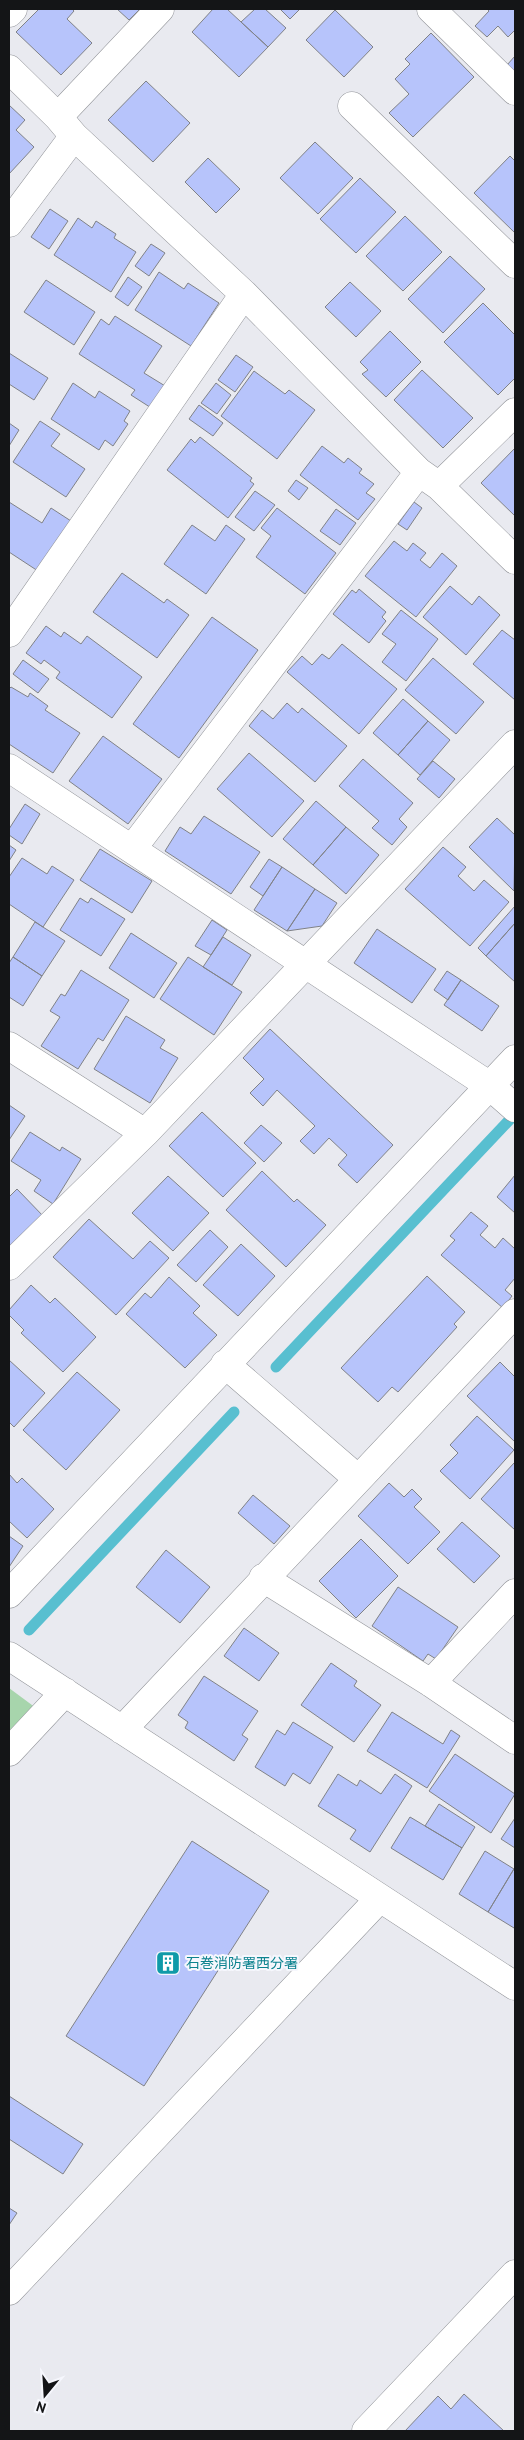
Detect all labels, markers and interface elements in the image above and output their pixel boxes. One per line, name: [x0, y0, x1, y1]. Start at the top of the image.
building icon: 石巻消防署西分署: [155, 1950, 181, 1976]
place label: 石巻消防署西分署: [186, 1954, 298, 1972]
north arrow: [20, 2370, 70, 2420]
text: N: [34, 2397, 48, 2417]

